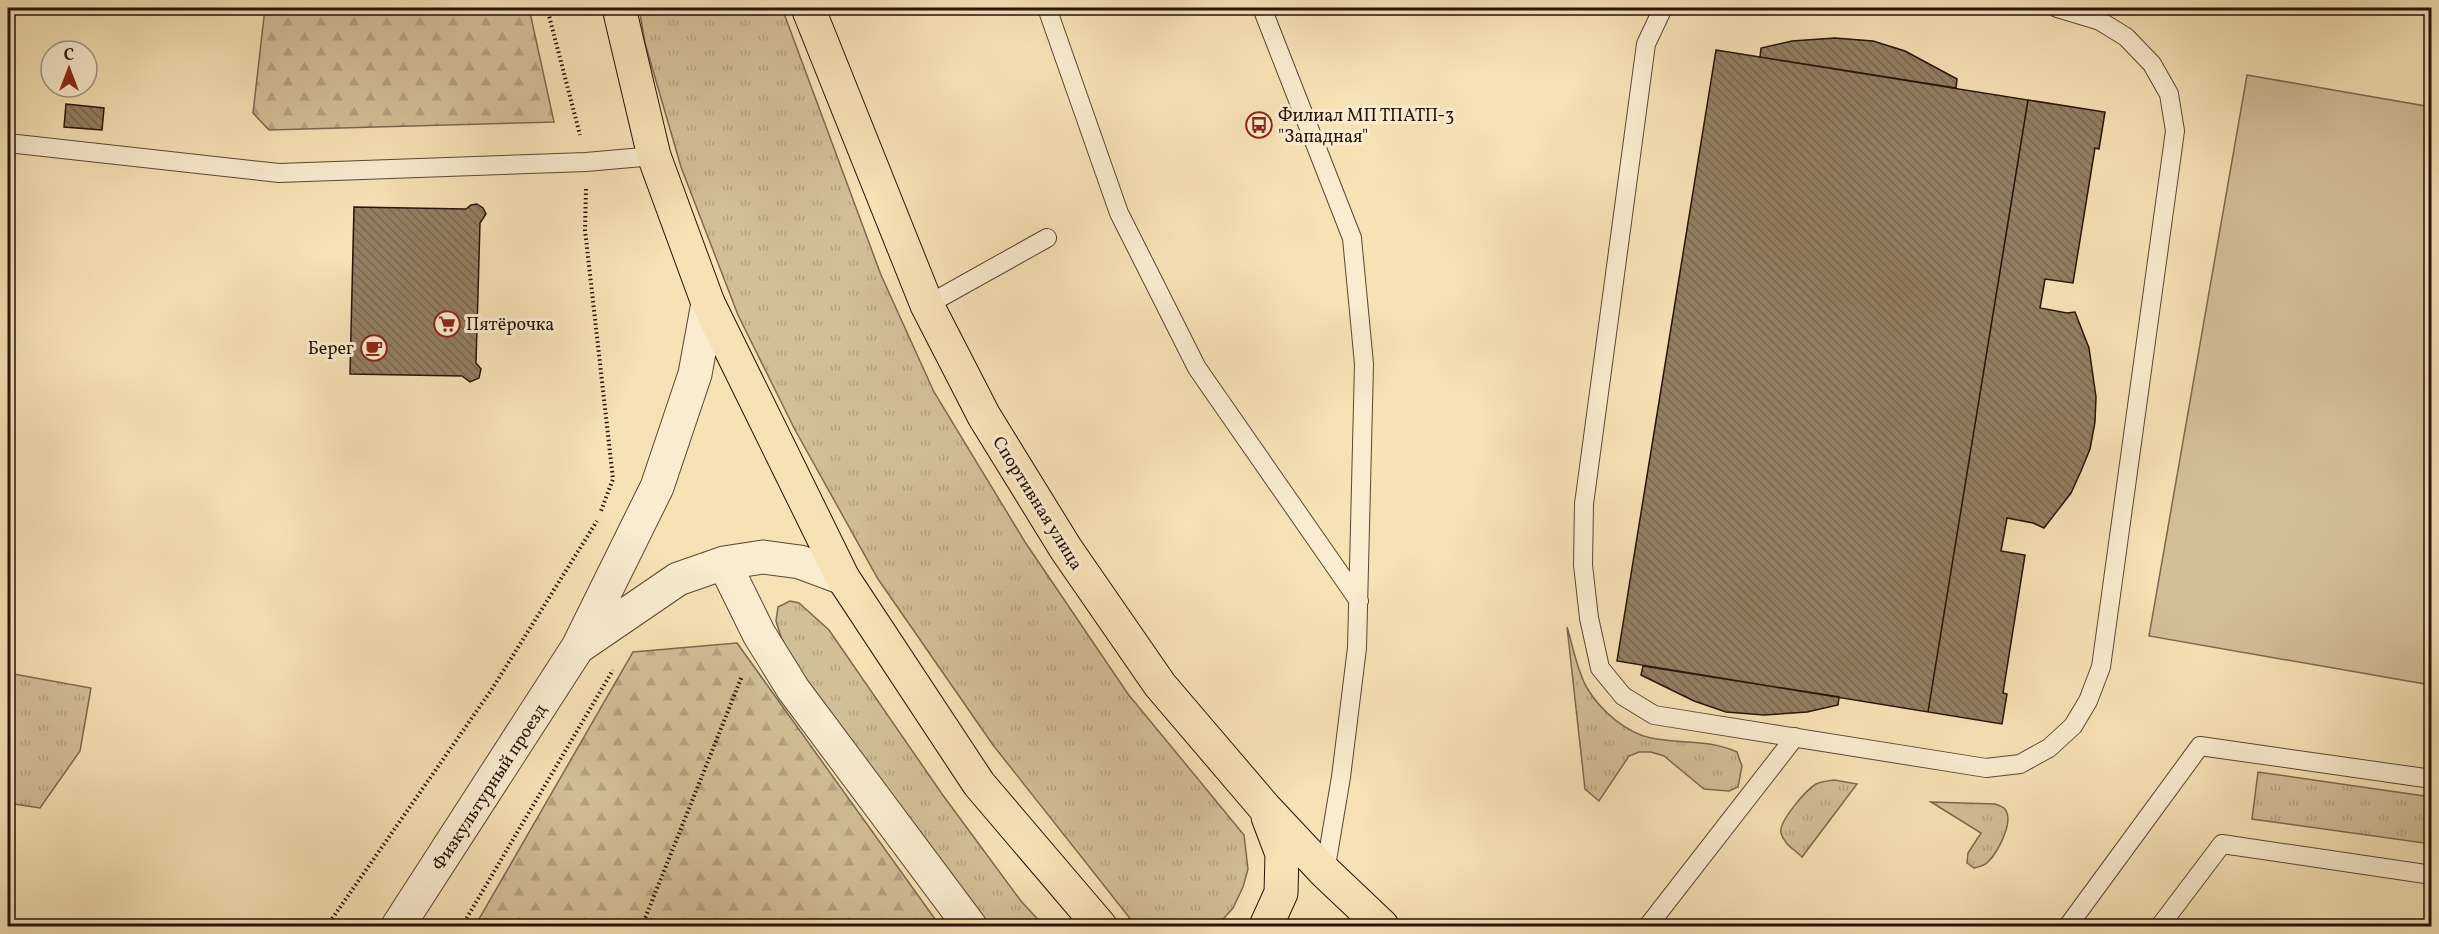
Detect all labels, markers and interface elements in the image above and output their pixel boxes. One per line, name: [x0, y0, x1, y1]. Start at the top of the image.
north arrow: [39, 39, 99, 99]
text: С: [64, 45, 74, 67]
place label: Филиал МП ТПАТП-3 "Западная": [1278, 104, 1454, 150]
bus stop icon: Филиал МП ТПАТП-3 "Западная": [1244, 110, 1274, 140]
supermarket icon: Пятёрочка: [432, 309, 462, 339]
place label: Пятёрочка: [466, 313, 554, 338]
cafe icon: Берег: [359, 333, 389, 363]
place label: Берег: [308, 337, 354, 362]
street label: Спортивная улица: [985, 432, 1088, 576]
street label: Физкультурный проезд: [427, 700, 554, 876]

